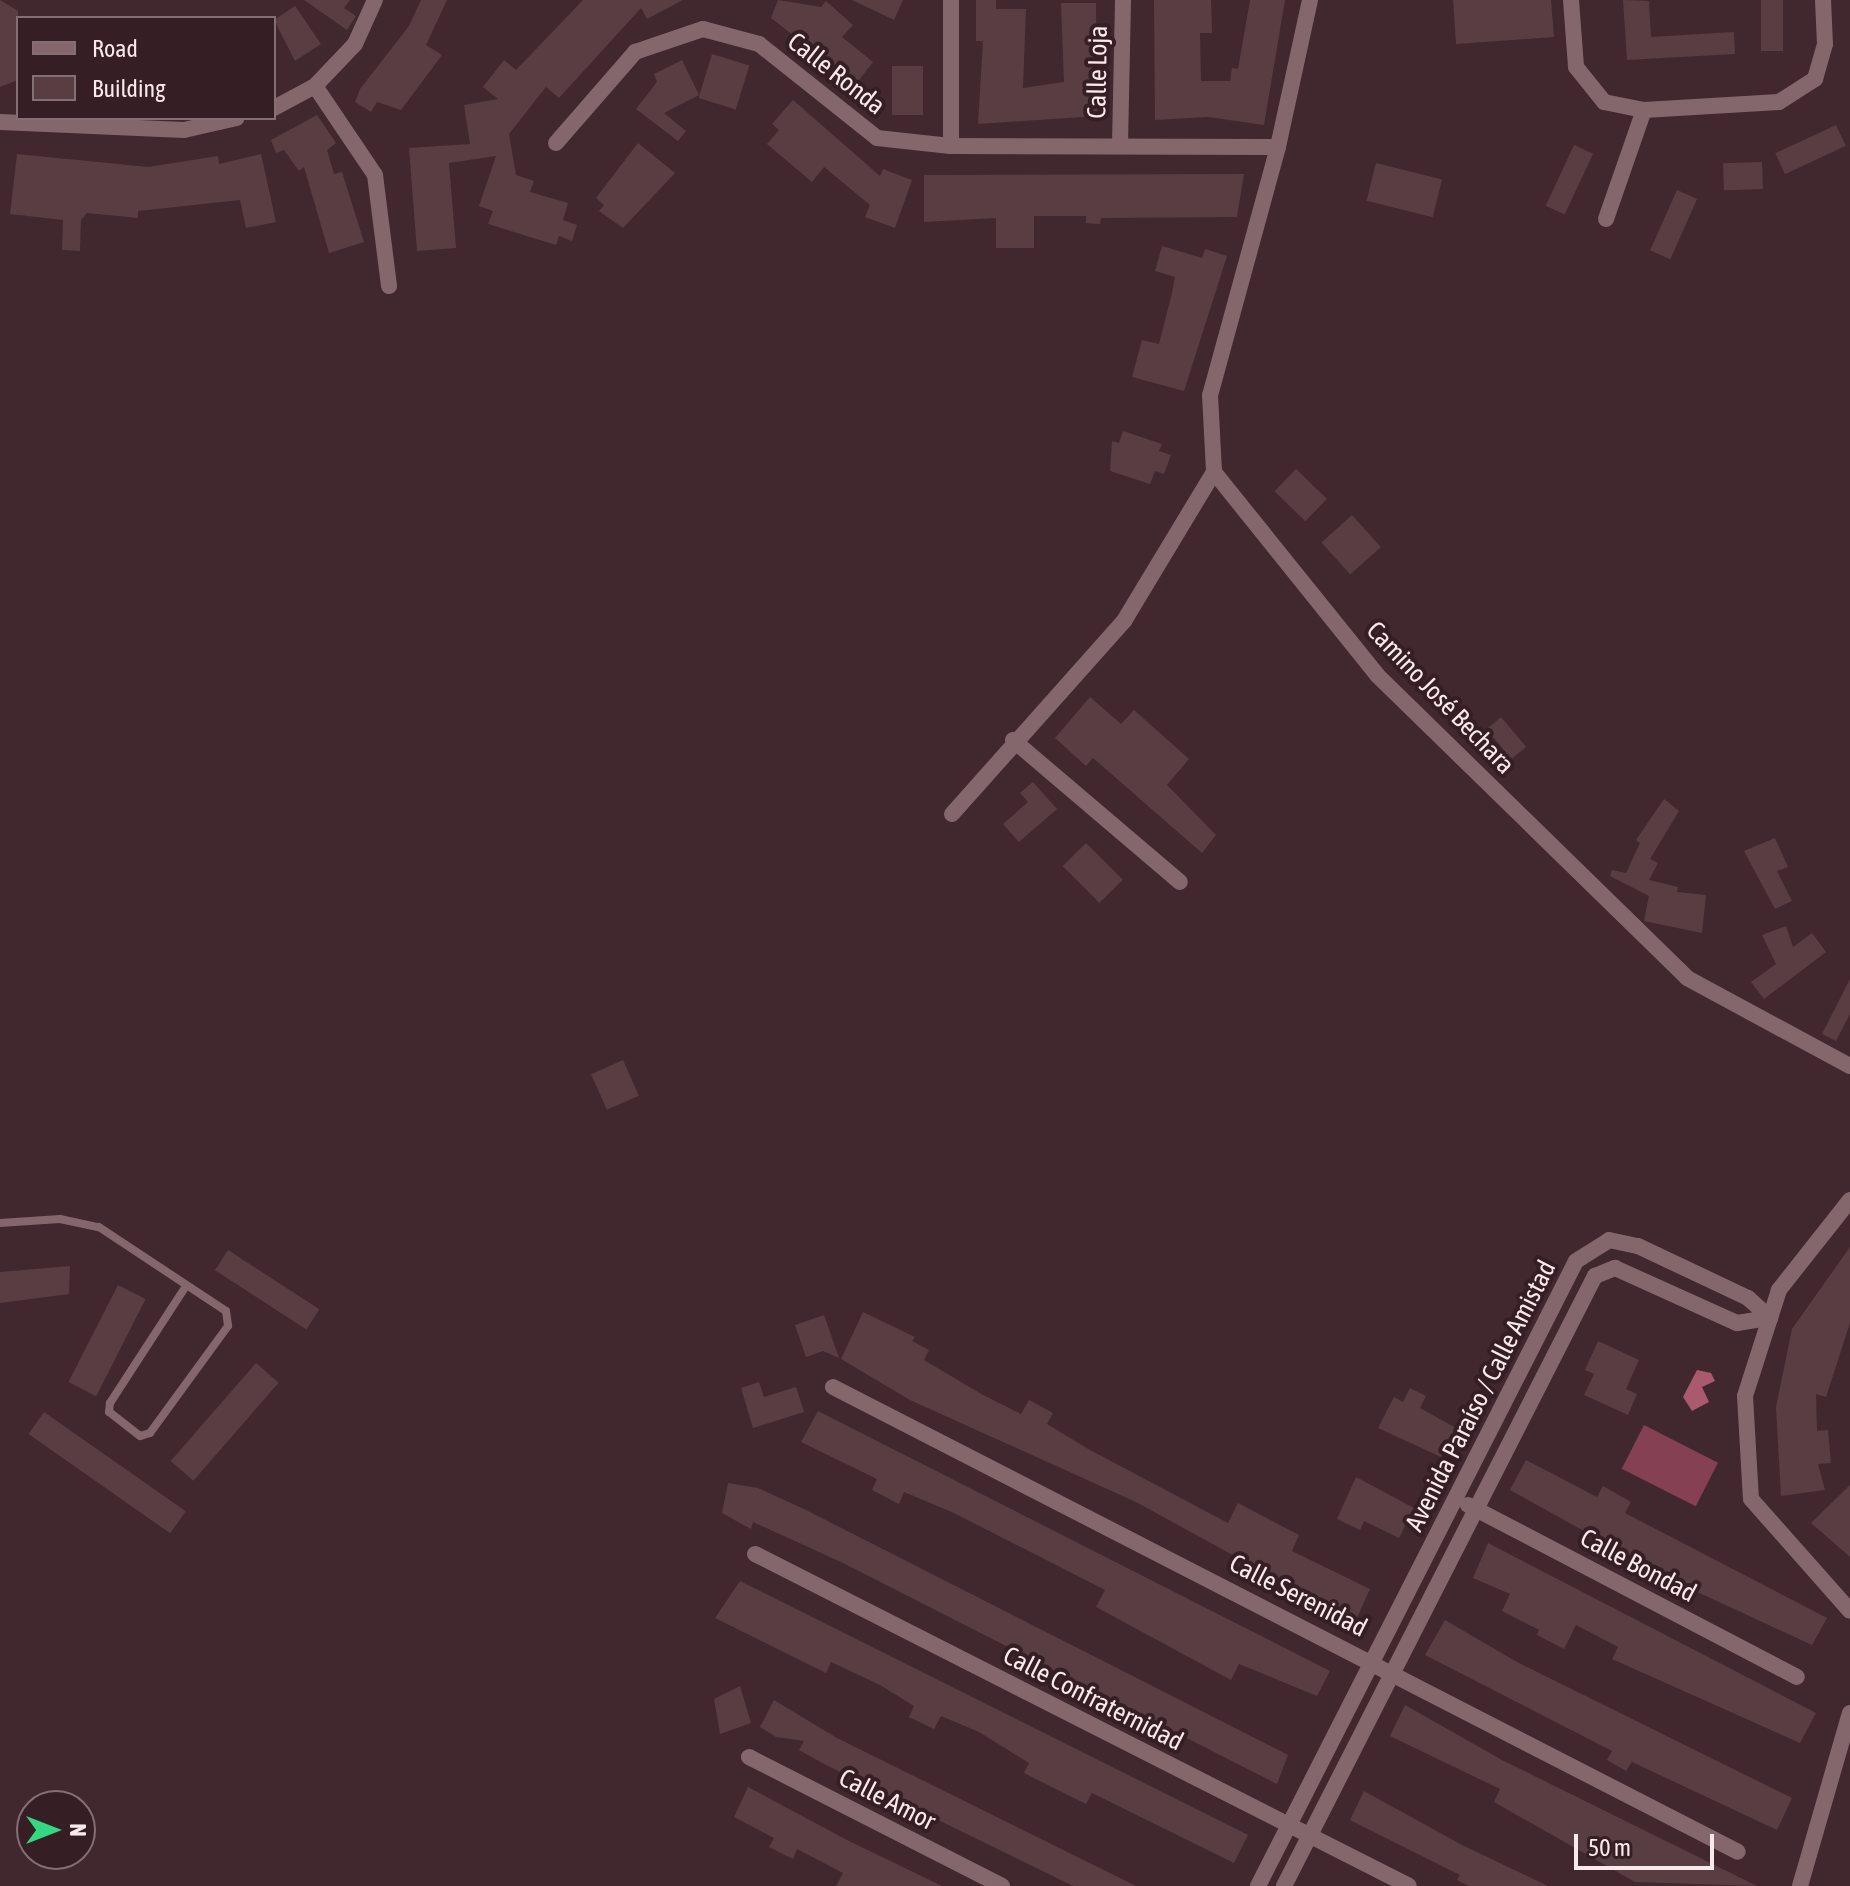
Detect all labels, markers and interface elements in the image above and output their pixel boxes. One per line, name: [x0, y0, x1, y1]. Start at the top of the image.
legend: [16, 16, 276, 120]
street label: Calle Loja: [1082, 25, 1114, 119]
street label: Calle Ronda: [781, 26, 891, 122]
text: Road: [92, 35, 138, 62]
text: Building: [92, 75, 165, 102]
street label: Camino José Bechara: [1359, 615, 1521, 781]
street label: Avenida Paraíso / Calle Amistad: [1399, 1255, 1563, 1537]
street label: Calle Bondad: [1575, 1523, 1701, 1609]
street label: Calle Serenidad: [1224, 1548, 1372, 1644]
street label: Calle Confraternidad: [998, 1640, 1188, 1758]
street label: Calle Amor: [834, 1762, 940, 1838]
north arrow: [16, 1790, 96, 1870]
scale bar: [1578, 1818, 1718, 1868]
text: N: [65, 1824, 91, 1836]
text: 50 m: [1588, 1834, 1631, 1861]

